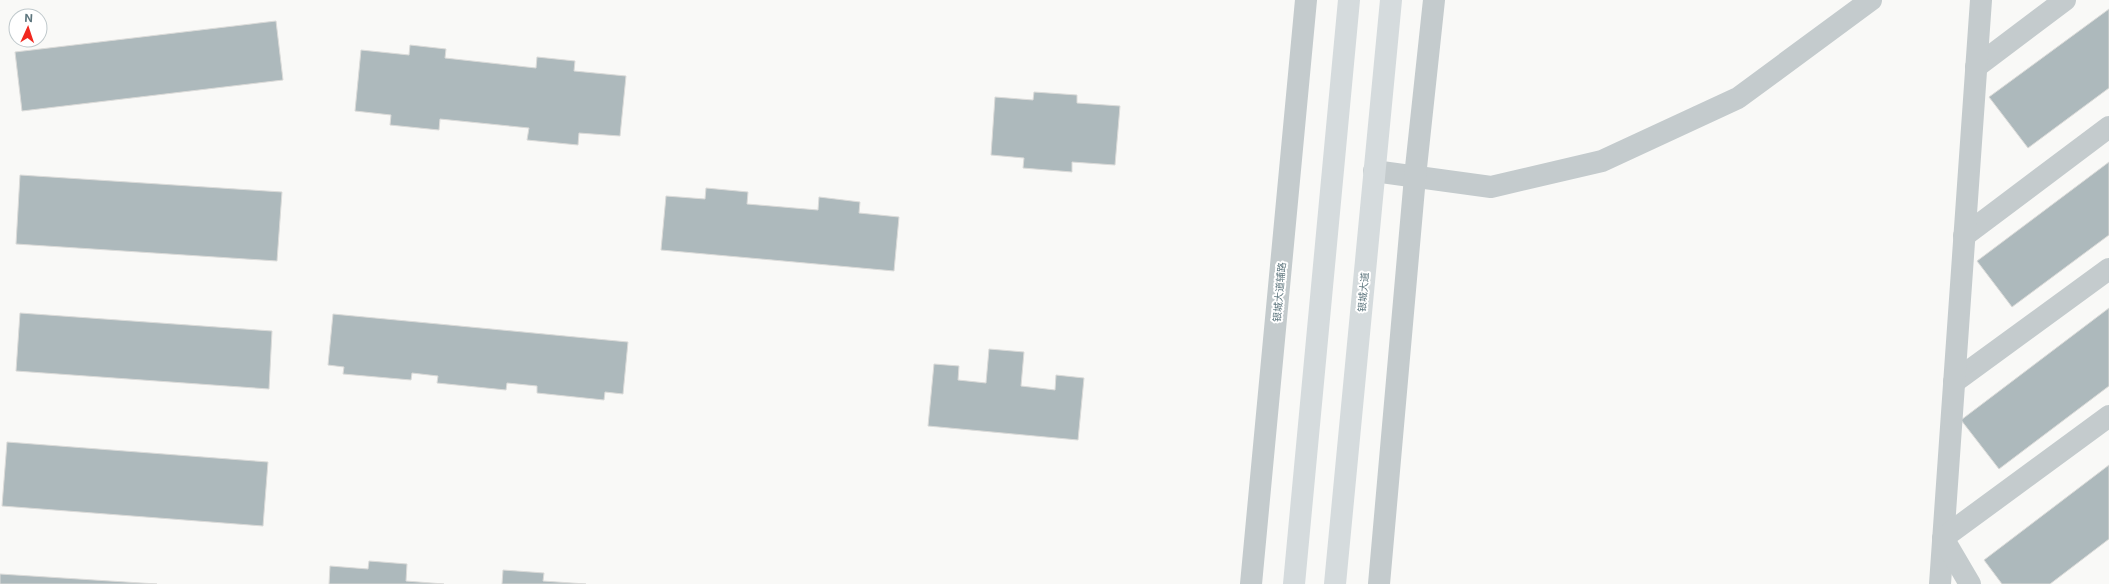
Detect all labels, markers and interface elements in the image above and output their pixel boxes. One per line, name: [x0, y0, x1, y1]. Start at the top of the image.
north arrow: [8, 8, 48, 48]
text: N: [24, 11, 33, 25]
street label: 银城大道辅路: [1270, 262, 1288, 322]
street label: 银城大道: [1355, 272, 1371, 312]

